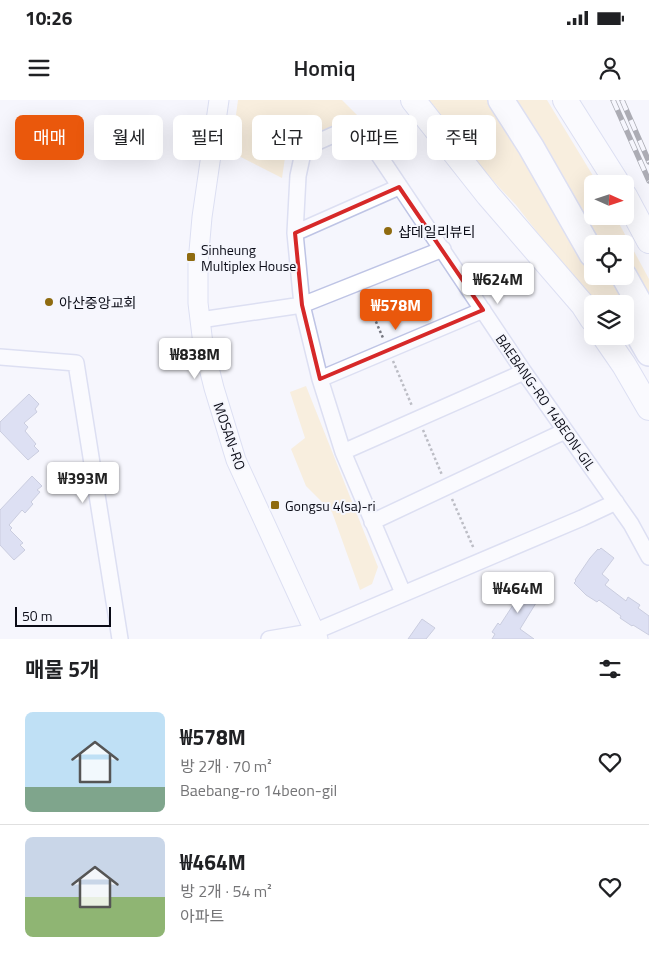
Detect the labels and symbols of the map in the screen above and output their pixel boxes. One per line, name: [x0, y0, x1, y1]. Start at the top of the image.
north arrow: [584, 175, 634, 225]
place label: 샵데일리뷰티: [398, 221, 475, 242]
marker: 샵데일리뷰티: [382, 225, 394, 237]
place label: Sinheung Multiplex House: [201, 239, 296, 276]
marker: Sinheung Multiplex House: [185, 251, 197, 263]
pin: ₩624M: [463, 262, 533, 305]
pin: ₩578M: [361, 288, 431, 331]
place label: 아산중앙교회: [59, 292, 136, 313]
marker: 아산중앙교회: [43, 296, 55, 308]
street label: BAEBANG-RO 14BEON-GIL: [491, 330, 601, 475]
pin: ₩838M: [160, 338, 230, 380]
street label: MOSAN-RO: [209, 399, 251, 473]
pin: ₩393M: [48, 462, 118, 504]
place label: Gongsu 4(sa)-ri: [285, 495, 376, 516]
marker: Gongsu 4(sa)-ri: [269, 499, 281, 511]
pin: ₩464M: [483, 572, 553, 614]
scale bar: [15, 604, 111, 627]

